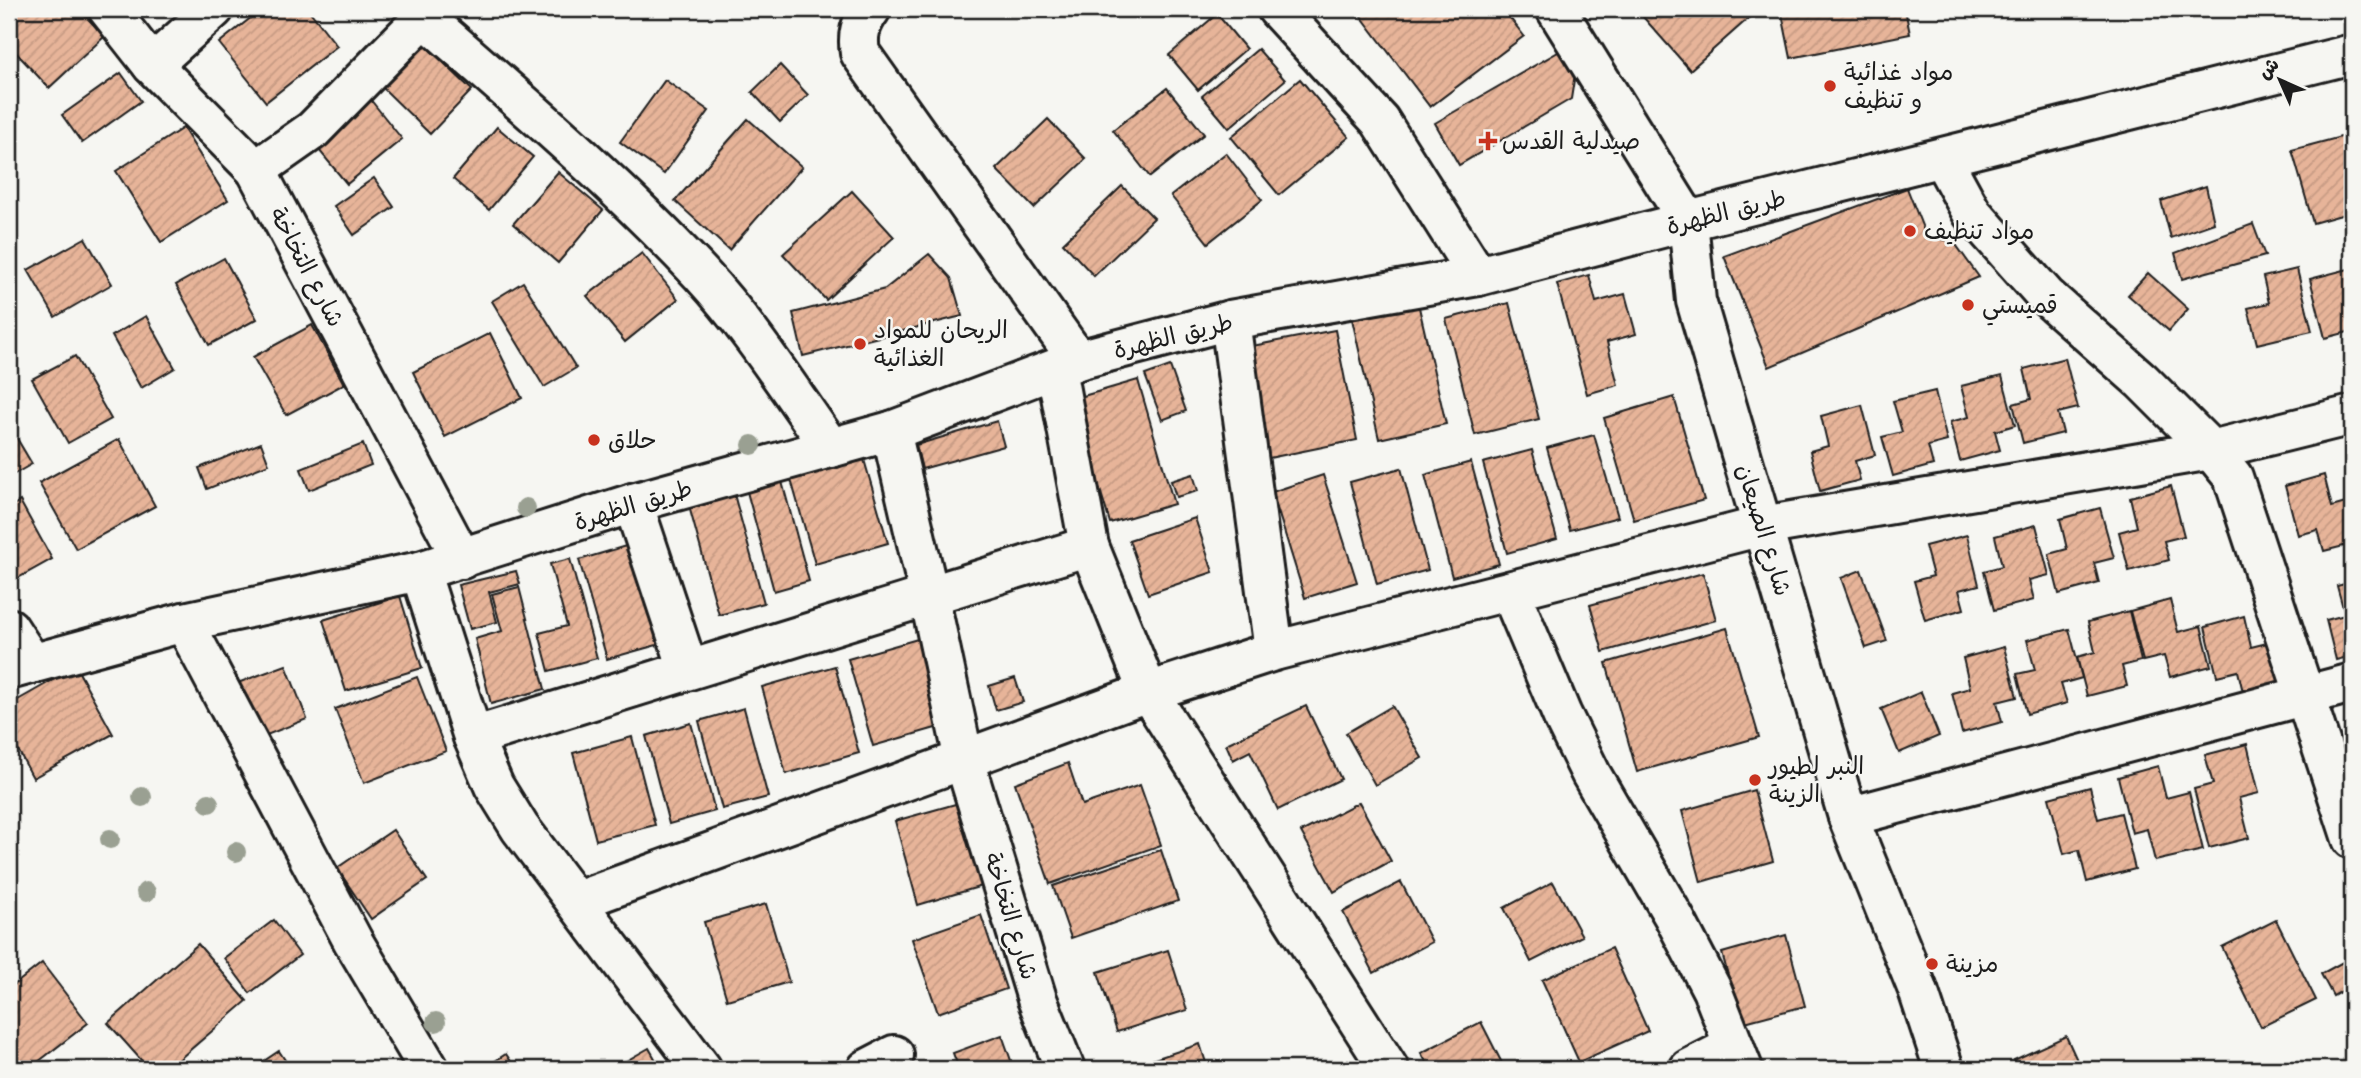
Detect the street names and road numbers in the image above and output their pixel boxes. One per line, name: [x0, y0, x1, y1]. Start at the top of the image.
street label: طريق الظهرة: [1663, 182, 1789, 242]
street label: شارع التخاخة: [261, 201, 352, 333]
street label: طريق الظهرة: [1110, 306, 1236, 366]
street label: شارع الصيعان: [1728, 460, 1799, 600]
street label: طريق الظهرة: [570, 472, 696, 538]
street label: شارع التخاخة: [976, 848, 1046, 984]

